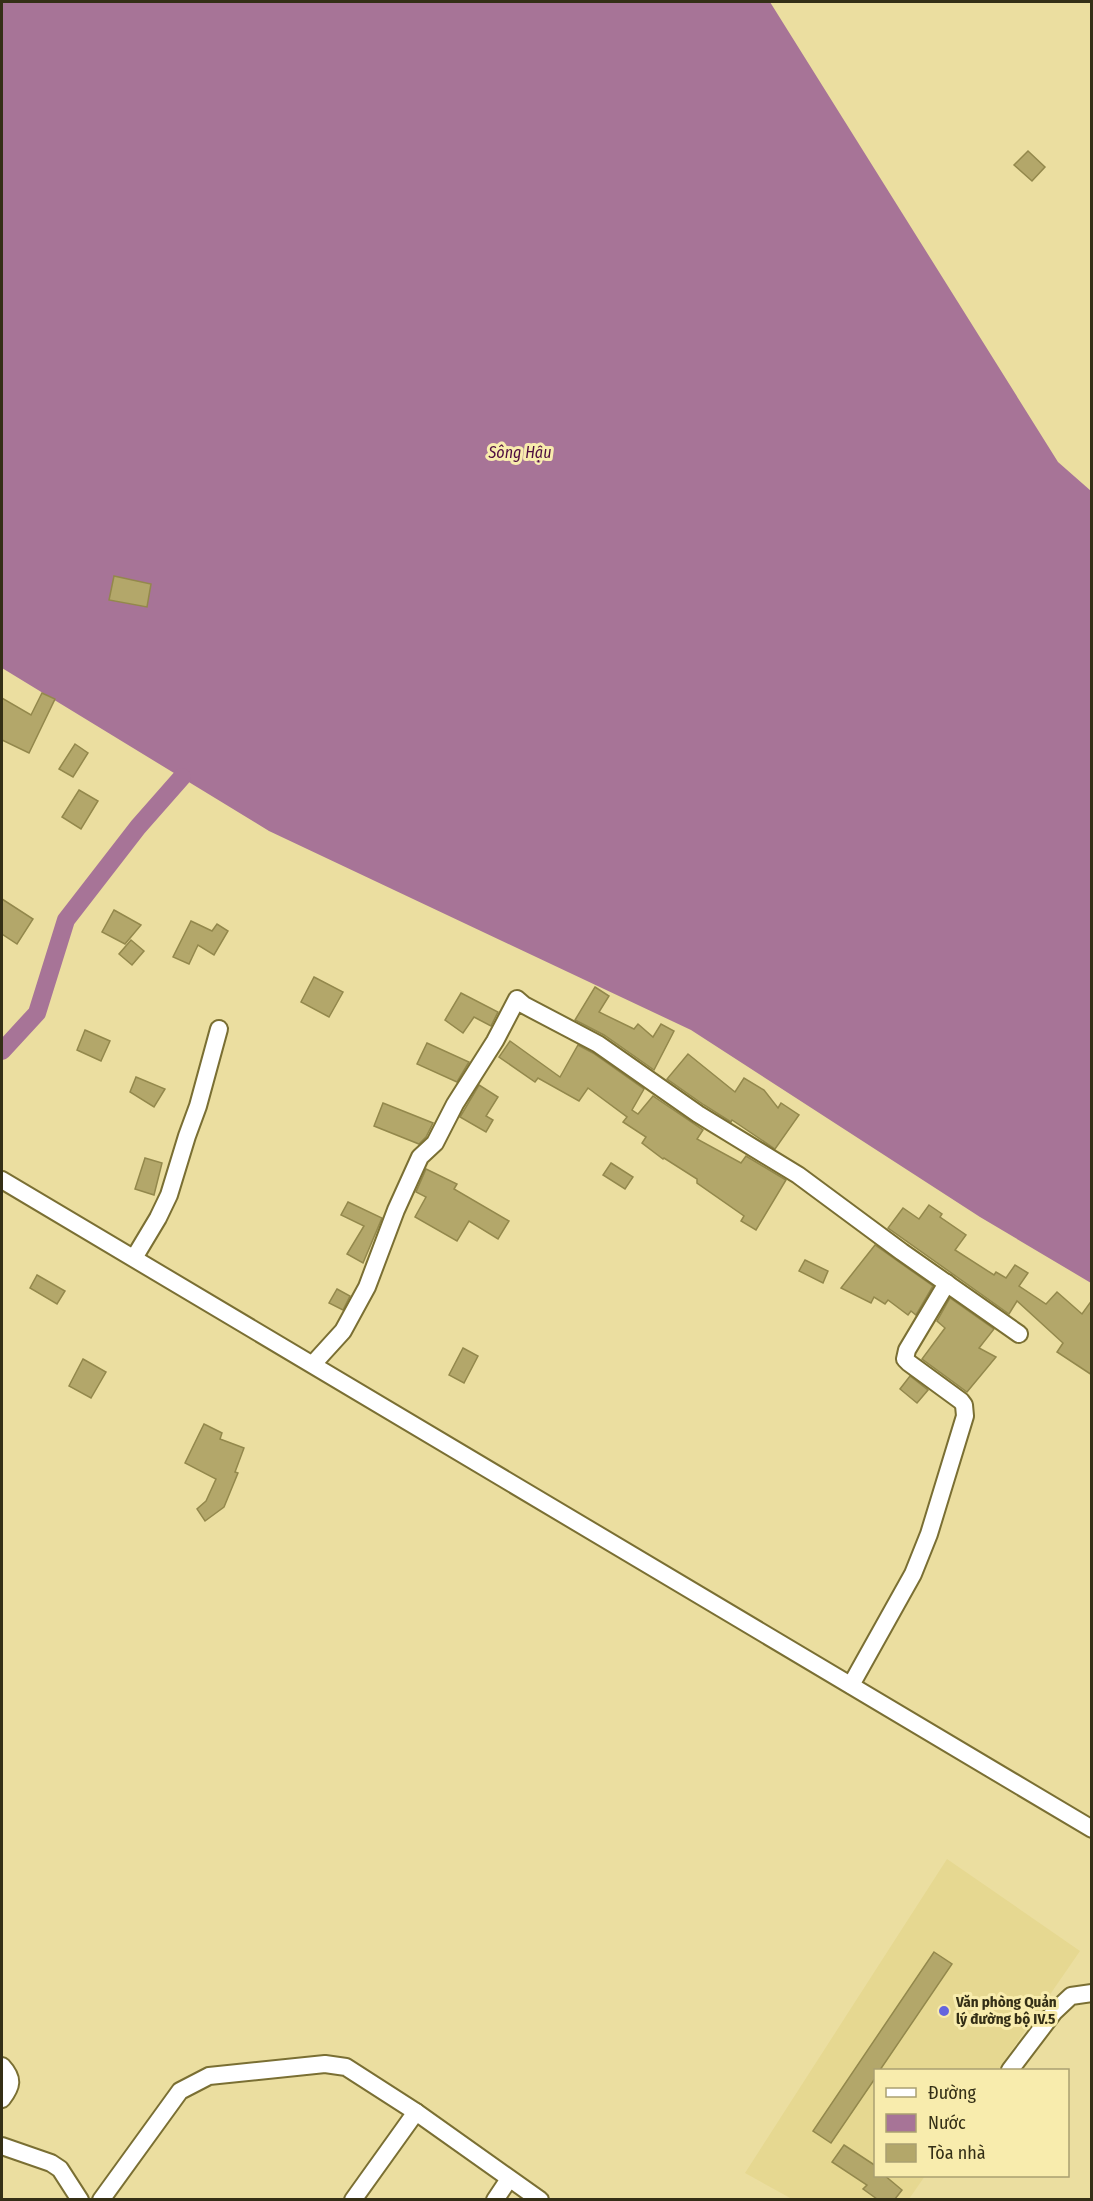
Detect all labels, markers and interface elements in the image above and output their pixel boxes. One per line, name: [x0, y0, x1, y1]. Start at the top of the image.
water label: Sông Hậu: [488, 443, 551, 462]
place label: Văn phòng Quản lý đường bộ IV.5: [955, 1993, 1057, 2028]
marker: Văn phòng Quản lý đường bộ IV.5: [937, 2004, 951, 2018]
legend: [874, 2069, 1069, 2177]
text: Đường: [928, 2082, 976, 2104]
text: Nước: [928, 2112, 966, 2134]
text: Tòa nhà: [928, 2142, 986, 2164]

